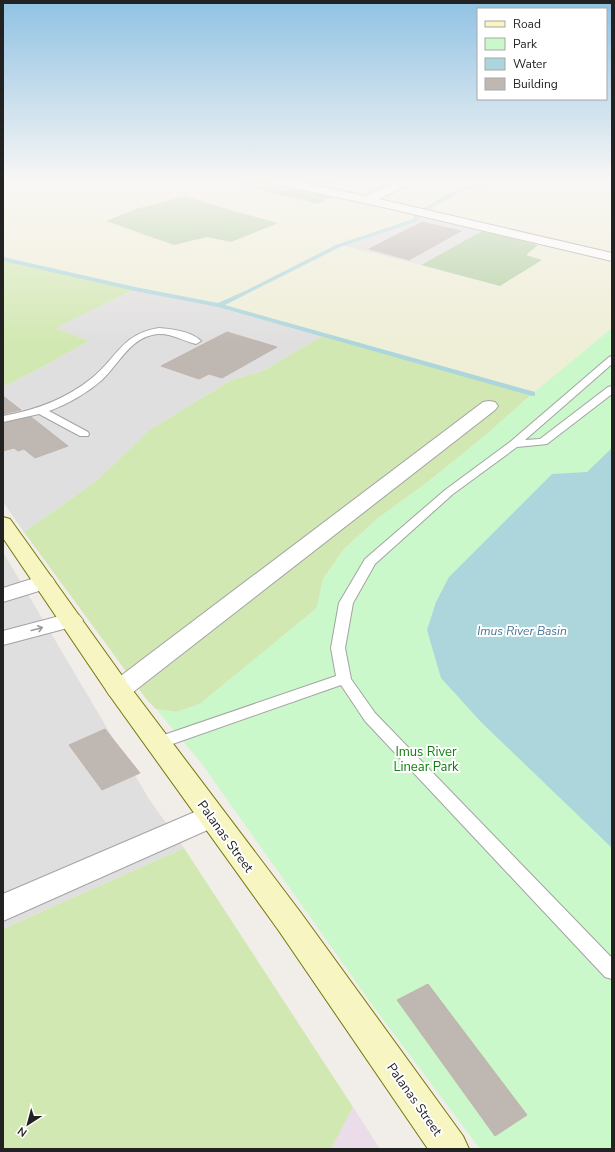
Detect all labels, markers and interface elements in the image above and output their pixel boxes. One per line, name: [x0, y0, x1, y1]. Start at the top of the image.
legend: [477, 8, 607, 100]
text: Road: [513, 16, 541, 32]
text: Park: [513, 36, 538, 52]
text: Water: [513, 56, 547, 72]
text: Building: [513, 76, 558, 92]
water label: Imus River Basin: [477, 623, 567, 639]
one-way arrow: [30, 625, 43, 632]
park label: Imus River Linear Park: [393, 743, 459, 776]
street label: Palanas Street: [193, 797, 258, 877]
street label: Palanas Street: [382, 1060, 446, 1140]
north arrow: [8, 1104, 48, 1144]
text: N: [15, 1123, 30, 1140]

